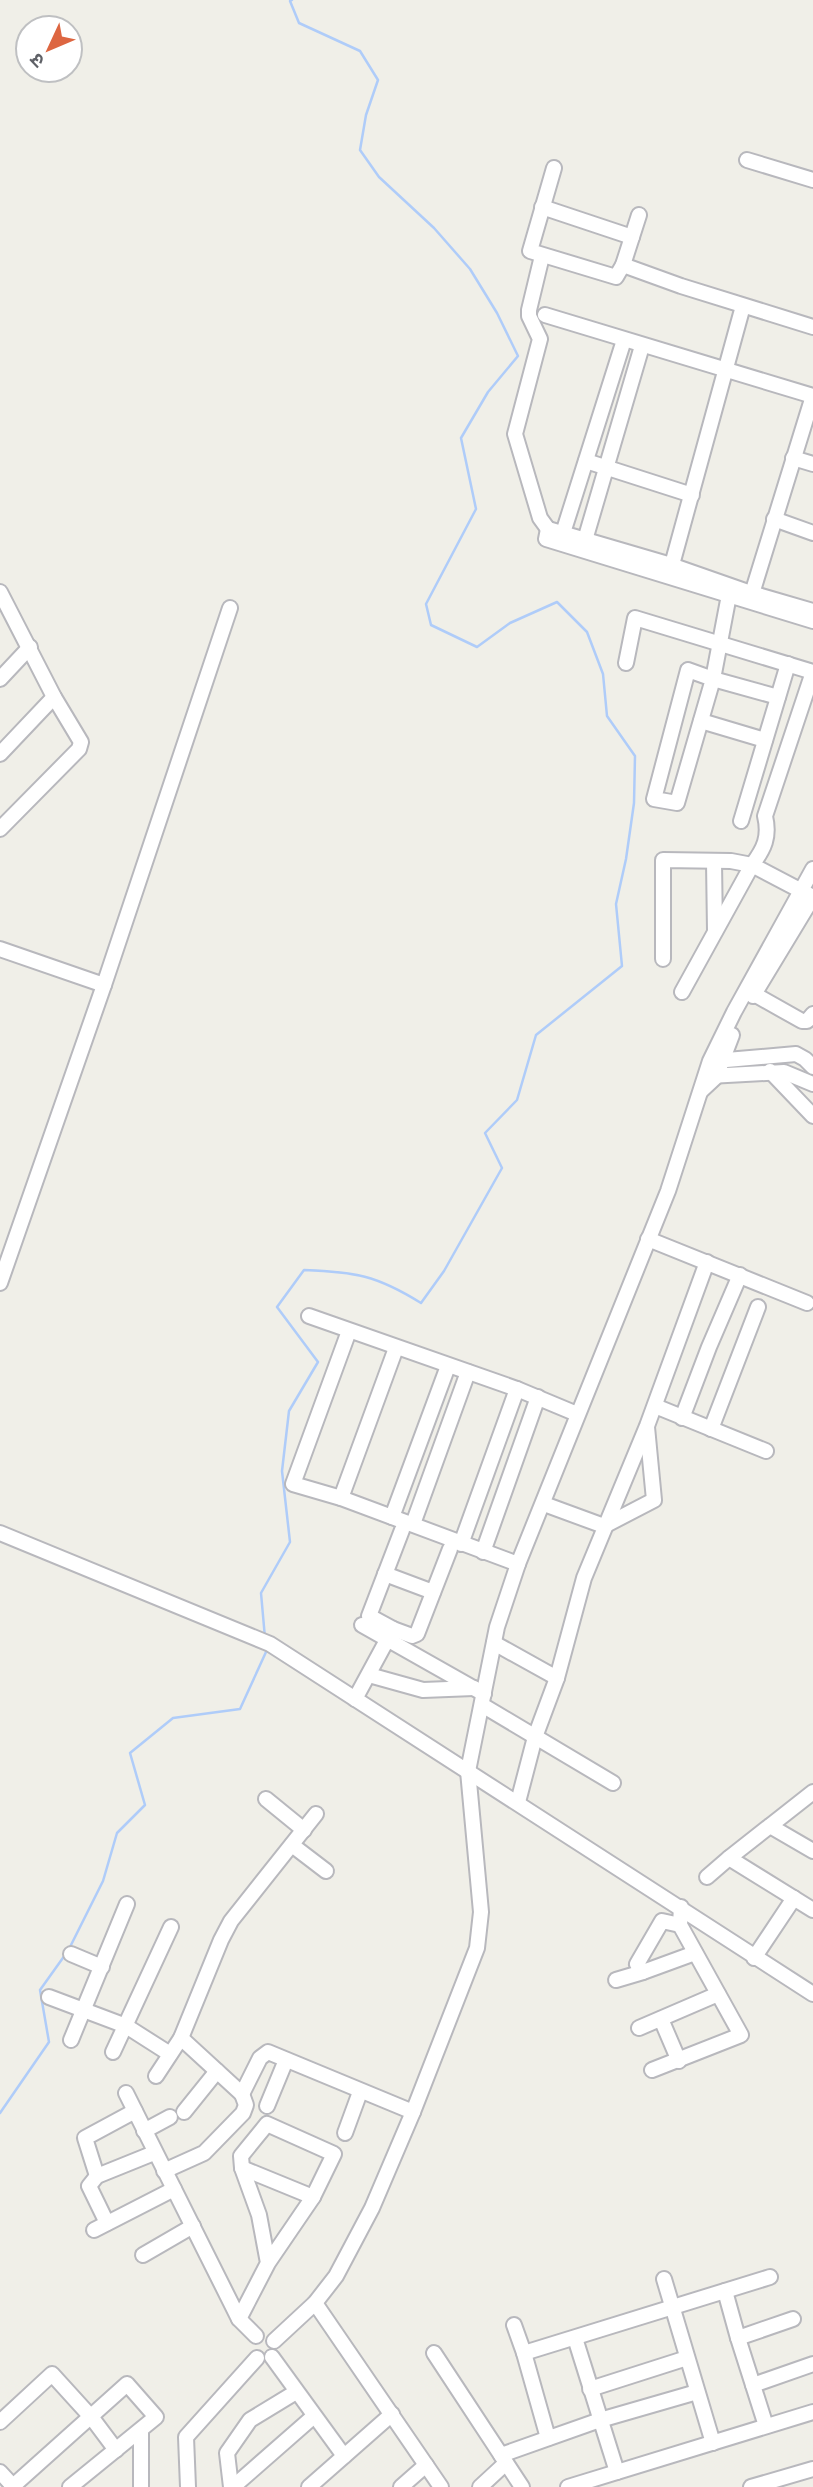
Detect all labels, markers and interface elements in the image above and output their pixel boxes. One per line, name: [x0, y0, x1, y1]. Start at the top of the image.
north arrow: [14, 14, 84, 84]
text: उ: [25, 49, 49, 72]

